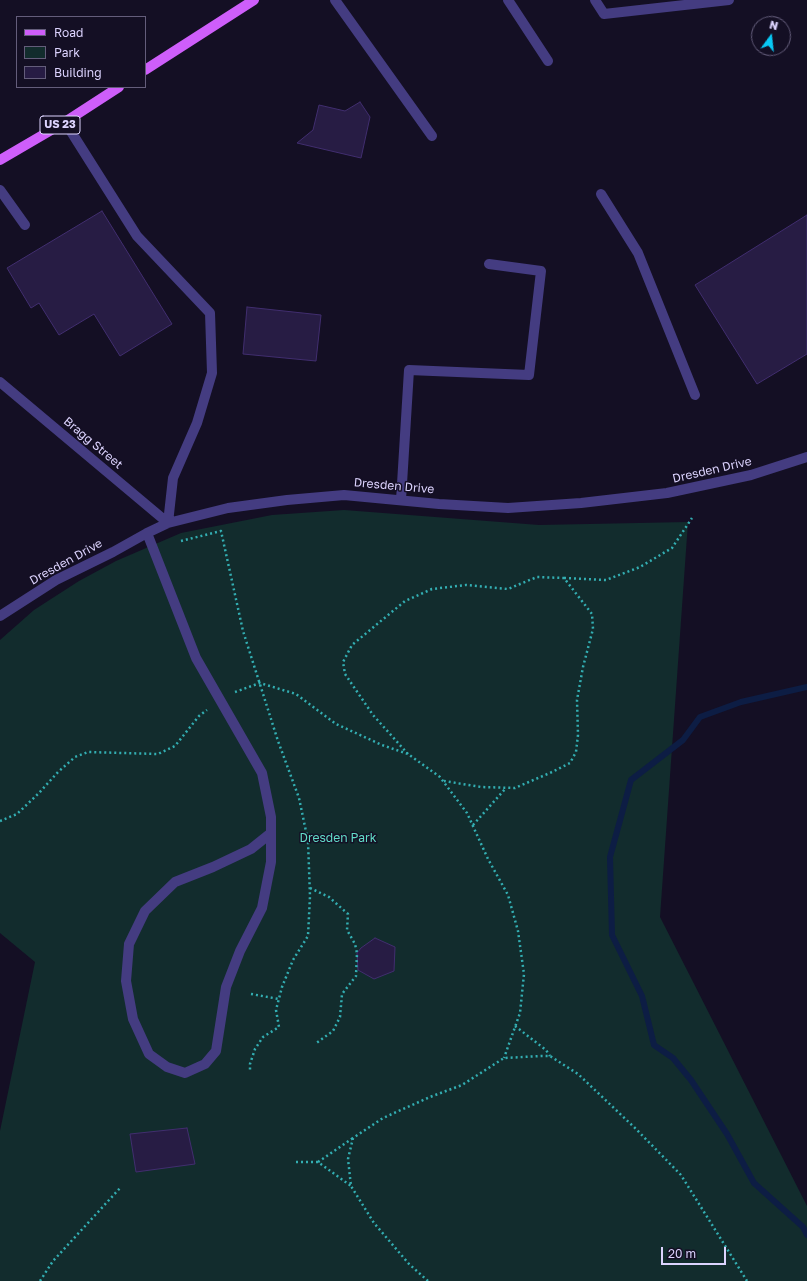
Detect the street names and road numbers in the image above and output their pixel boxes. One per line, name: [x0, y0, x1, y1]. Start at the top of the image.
road number: US 23: [40, 116, 80, 134]
street label: Bragg Street: [61, 414, 125, 472]
street label: Dresden Drive: [671, 454, 753, 486]
street label: Dresden Drive: [353, 475, 435, 497]
street label: Dresden Drive: [27, 536, 105, 588]

